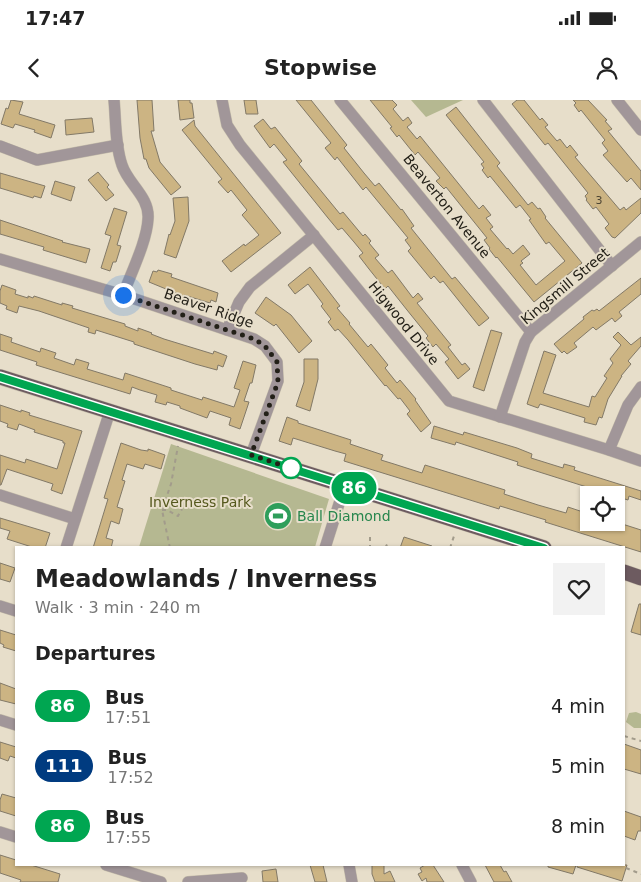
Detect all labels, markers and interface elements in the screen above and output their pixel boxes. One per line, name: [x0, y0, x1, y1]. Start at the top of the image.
text: 17:47: [25, 7, 85, 29]
icon: back: [20, 54, 48, 82]
icon: person: [593, 54, 621, 82]
text: Stopwise: [264, 55, 377, 80]
street label: Beaverton Avenue: [400, 151, 494, 261]
house number: 3: [596, 194, 603, 207]
street label: Kingsmill Street: [518, 244, 613, 328]
street label: Higwood Drive: [366, 278, 442, 368]
your location: [111, 283, 136, 308]
street label: Beaver Ridge: [162, 285, 256, 331]
unlabelled marker: [280, 457, 302, 479]
line badge: 86: [332, 472, 376, 504]
text: 86: [341, 477, 367, 498]
map controls: [580, 486, 625, 531]
button: locate: [580, 486, 625, 531]
park label: Inverness Park: [149, 494, 252, 510]
sports icon: Ball Diamond: [263, 501, 293, 531]
place label: Ball Diamond: [297, 508, 391, 524]
button: heart: [553, 563, 605, 615]
text: Meadowlands / Inverness: [35, 565, 377, 593]
text: Walk · 3 min · 240 m: [35, 598, 200, 617]
text: Departures: [35, 642, 156, 664]
text: Bus: [105, 686, 144, 708]
text: 86: [50, 695, 75, 716]
text: 4 min: [551, 695, 605, 717]
text: 17:51: [105, 708, 151, 727]
text: Bus: [108, 746, 147, 768]
text: 111: [45, 755, 83, 776]
text: 5 min: [551, 755, 605, 777]
text: 17:52: [108, 768, 154, 787]
text: Bus: [105, 806, 144, 828]
text: 86: [50, 815, 75, 836]
text: 8 min: [551, 815, 605, 837]
text: 17:55: [105, 828, 151, 847]

